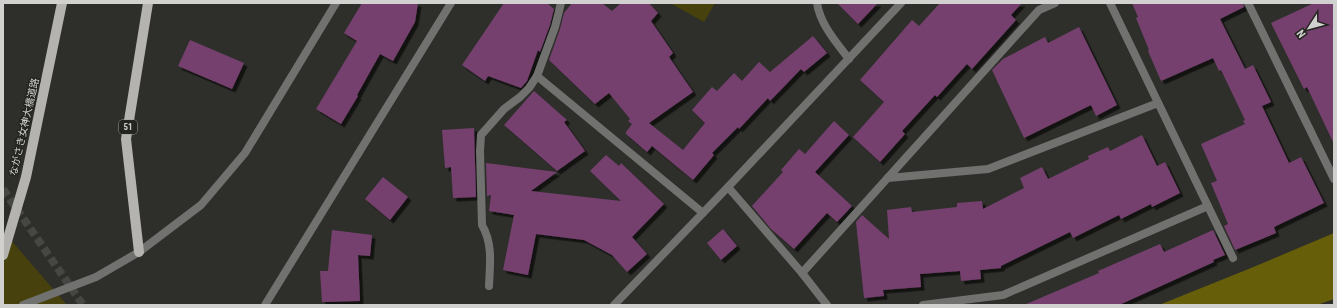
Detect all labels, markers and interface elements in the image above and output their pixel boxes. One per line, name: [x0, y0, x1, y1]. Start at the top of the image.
north arrow: [1289, 8, 1329, 48]
text: N: [1294, 27, 1309, 40]
street label: ながさき女神大橋道路: [7, 77, 41, 177]
road number: 51: [119, 120, 137, 134]

